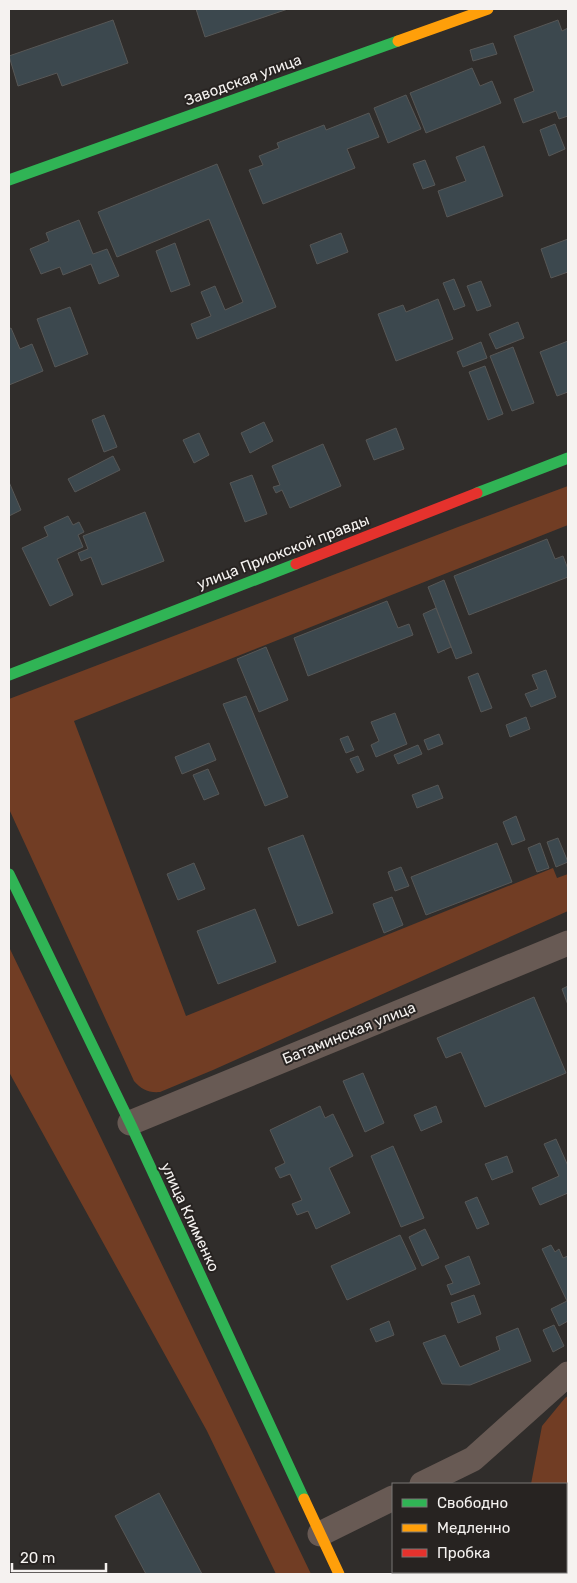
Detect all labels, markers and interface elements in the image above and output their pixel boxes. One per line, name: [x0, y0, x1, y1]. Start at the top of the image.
street label: Заводская улица: [182, 50, 304, 110]
street label: улица Приокской правды: [194, 511, 372, 593]
street label: Батаминская улица: [280, 998, 418, 1068]
street label: улица Клименко: [157, 1160, 223, 1274]
legend: [392, 1483, 567, 1573]
text: Свободно: [437, 1494, 508, 1512]
text: Медленно: [437, 1519, 510, 1537]
scale bar: [12, 1540, 106, 1572]
text: Пробка: [437, 1544, 490, 1562]
text: 20 m: [20, 1549, 55, 1567]

